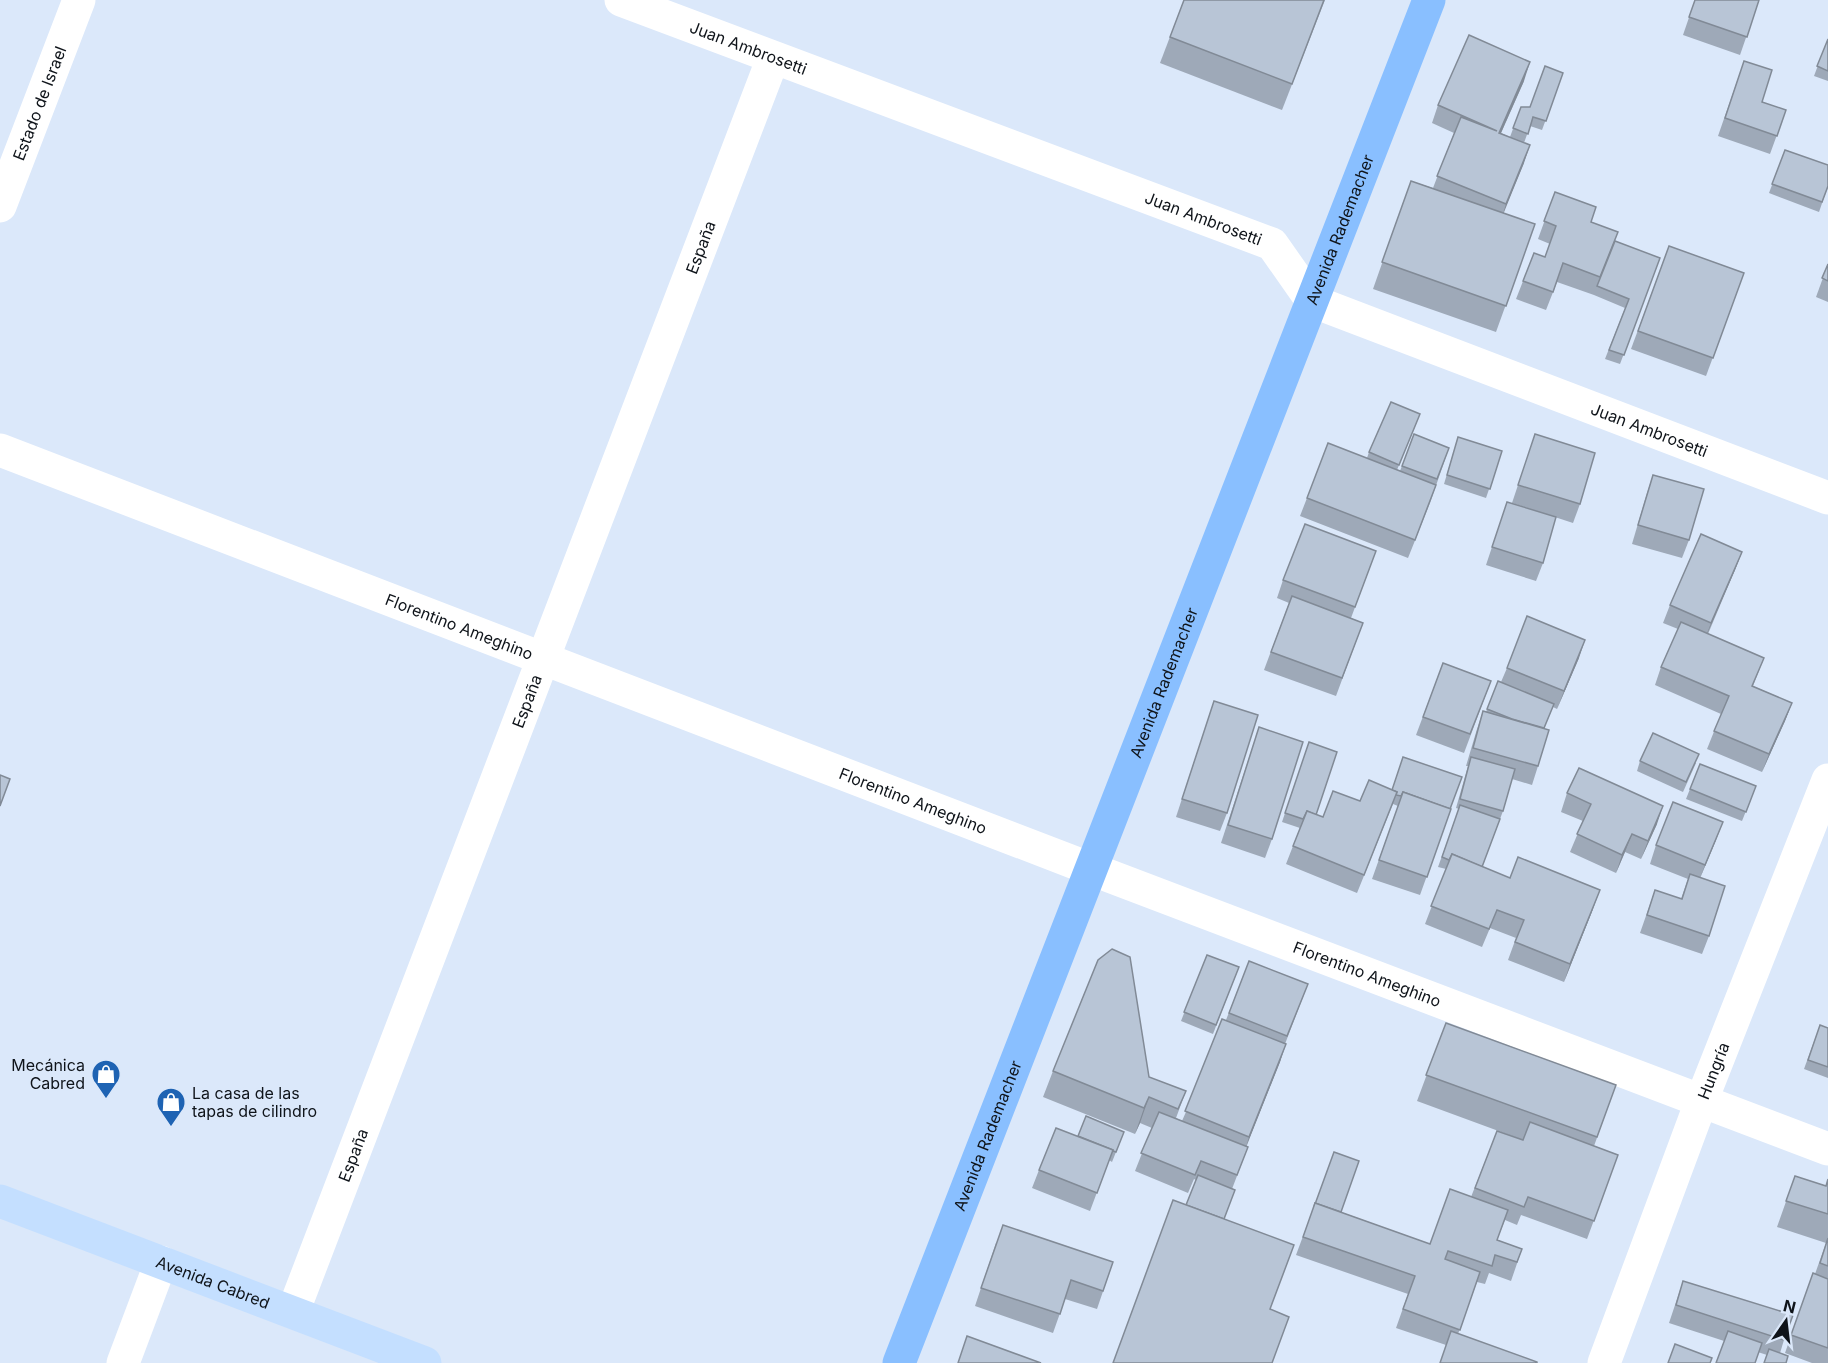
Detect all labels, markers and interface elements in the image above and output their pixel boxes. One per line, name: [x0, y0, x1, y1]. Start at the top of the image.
street label: Juan Ambrosetti: [687, 17, 810, 79]
street label: Estado de Israel: [8, 43, 70, 163]
street label: Avenida Rademacher: [1301, 152, 1378, 308]
street label: Juan Ambrosetti: [1142, 187, 1265, 249]
street label: España: [681, 218, 720, 277]
street label: Juan Ambrosetti: [1588, 398, 1711, 461]
street label: Florentino Ameghino: [383, 589, 536, 664]
street label: Avenida Rademacher: [1125, 604, 1202, 761]
street label: España: [508, 672, 546, 731]
street label: Florentino Ameghino: [836, 763, 990, 838]
street label: Florentino Ameghino: [1290, 937, 1444, 1011]
street label: Hungría: [1693, 1039, 1734, 1102]
place label: Mecánica Cabred: [11, 1055, 85, 1093]
street label: Avenida Rademacher: [949, 1057, 1026, 1214]
shop icon: Mecánica Cabred: [90, 1058, 122, 1100]
place label: La casa de las tapas de cilindro: [192, 1083, 317, 1121]
shop icon: La casa de las tapas de cilindro: [155, 1086, 187, 1128]
street label: España: [334, 1126, 372, 1185]
street label: Avenida Cabred: [153, 1252, 273, 1313]
north arrow: [1756, 1291, 1816, 1351]
text: N: [1781, 1295, 1798, 1318]

